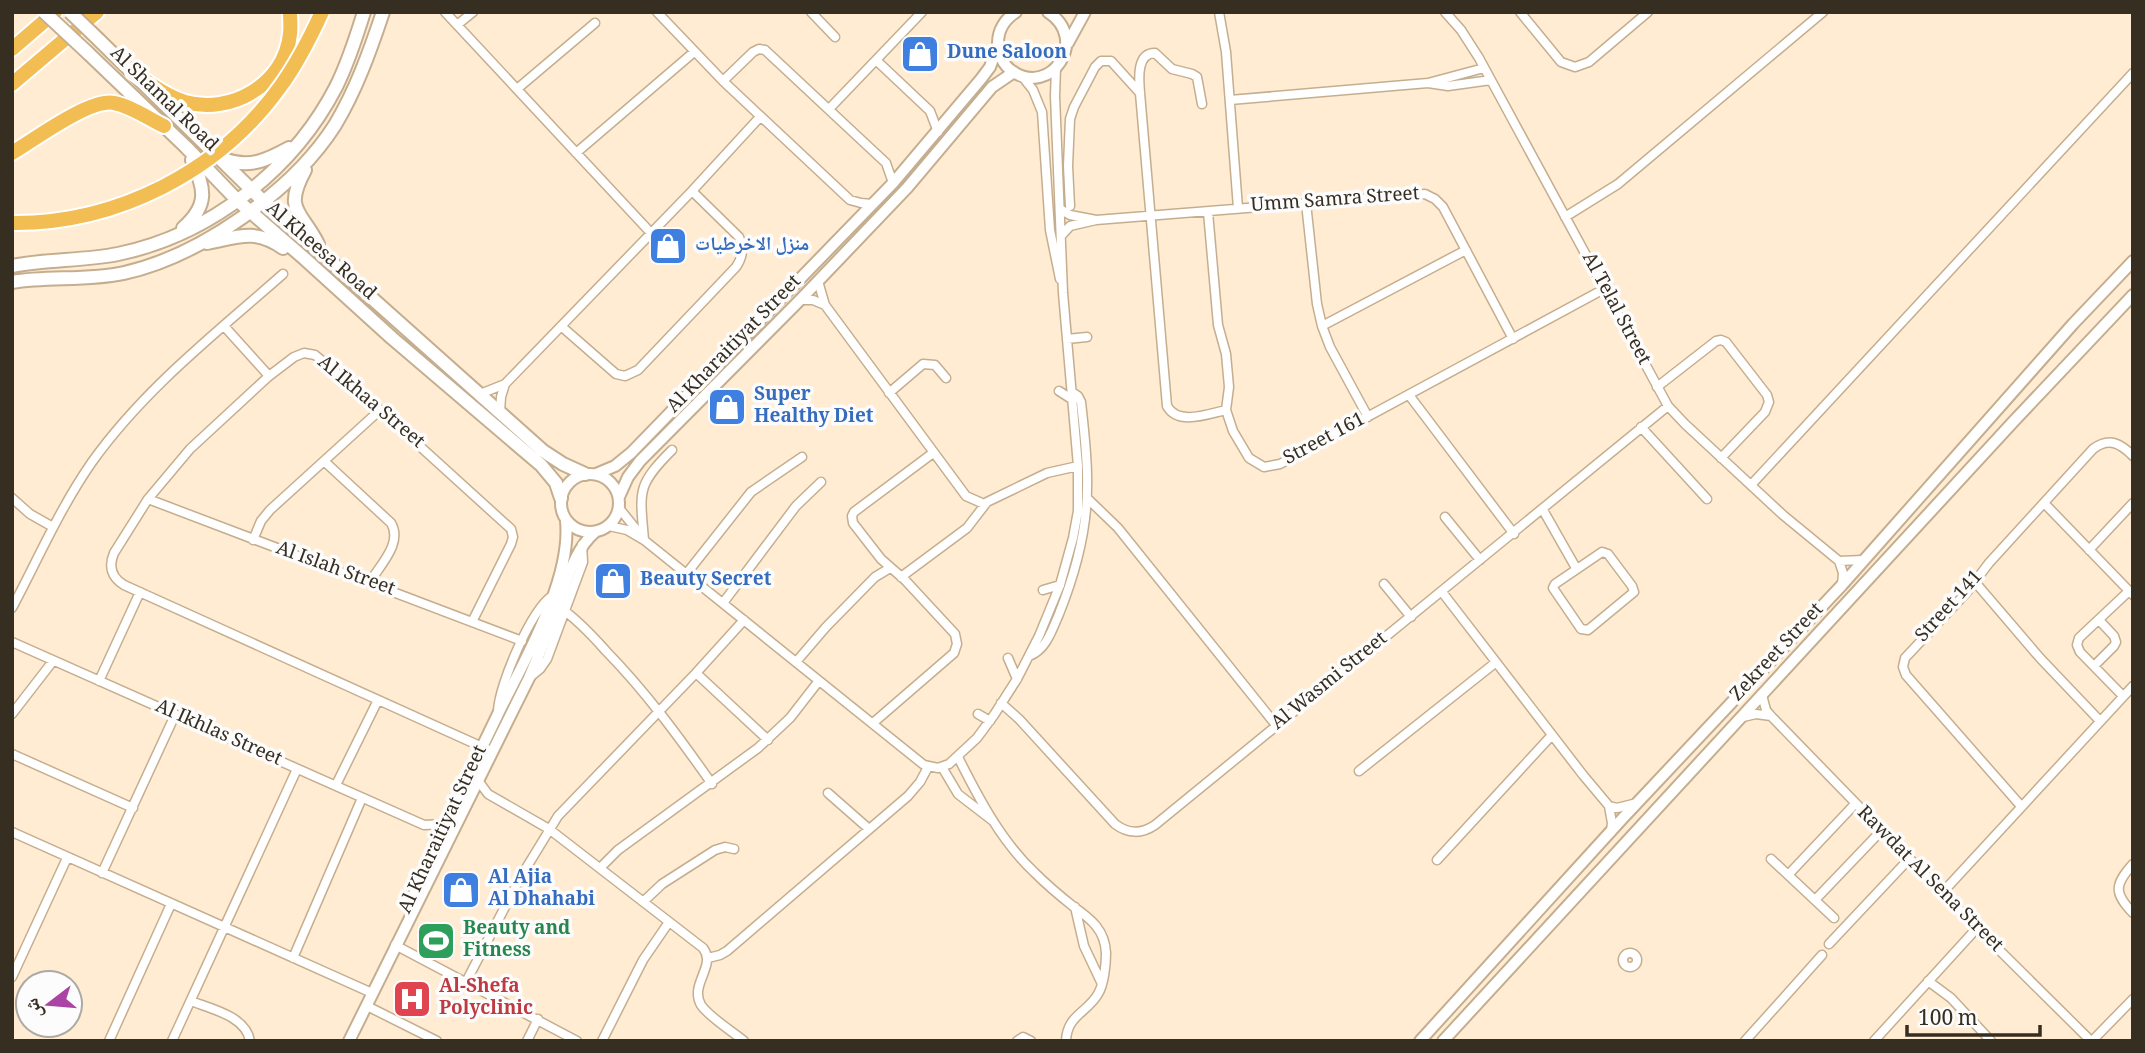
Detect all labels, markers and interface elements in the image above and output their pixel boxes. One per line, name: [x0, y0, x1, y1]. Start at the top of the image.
shop icon: Dune Saloon: [899, 33, 941, 75]
place label: Dune Saloon: [947, 38, 1067, 70]
street label: Al Shamal Road: [101, 39, 225, 161]
street label: Umm Samra Street: [1249, 179, 1421, 223]
street label: Al Kheesa Road: [257, 195, 383, 310]
shop icon: منزل الاخرطيات: [647, 225, 689, 267]
place label: منزل الاخرطيات: [695, 230, 809, 262]
street label: Al Telal Street: [1572, 247, 1658, 372]
street label: Al Kharaitiyat Street: [660, 268, 810, 422]
street label: Al Ikhaa Street: [309, 348, 431, 458]
place label: Super Healthy Diet: [754, 380, 874, 434]
shop icon: Super Healthy Diet: [706, 386, 748, 428]
street label: Street 161: [1278, 405, 1372, 475]
street label: Al Islah Street: [271, 534, 399, 606]
shop icon: Beauty Secret: [592, 560, 634, 602]
street label: Street 141: [1908, 563, 1992, 651]
place label: Beauty Secret: [640, 565, 772, 597]
street label: Zekreet Street: [1723, 596, 1833, 710]
street label: Al Wasmi Street: [1265, 625, 1396, 739]
street label: Al Ikhlas Street: [149, 692, 287, 776]
street label: Al Kharaitiyat Street: [391, 740, 497, 920]
street label: Rawdat Al Sena Street: [1848, 799, 2010, 961]
place label: Al Ajia Al Dhahabi: [488, 863, 595, 917]
shop icon: Al Ajia Al Dhahabi: [440, 869, 482, 911]
place label: Beauty and Fitness: [463, 914, 571, 968]
sports icon: Beauty and Fitness: [415, 920, 457, 962]
north arrow: [14, 969, 84, 1039]
place label: Al-Shefa Polyclinic: [439, 972, 533, 1026]
hospital icon: Al-Shefa Polyclinic: [391, 978, 433, 1020]
scale bar: [1907, 993, 2040, 1038]
text: ش: [17, 994, 54, 1022]
text: 100 m: [1918, 1003, 1978, 1038]

